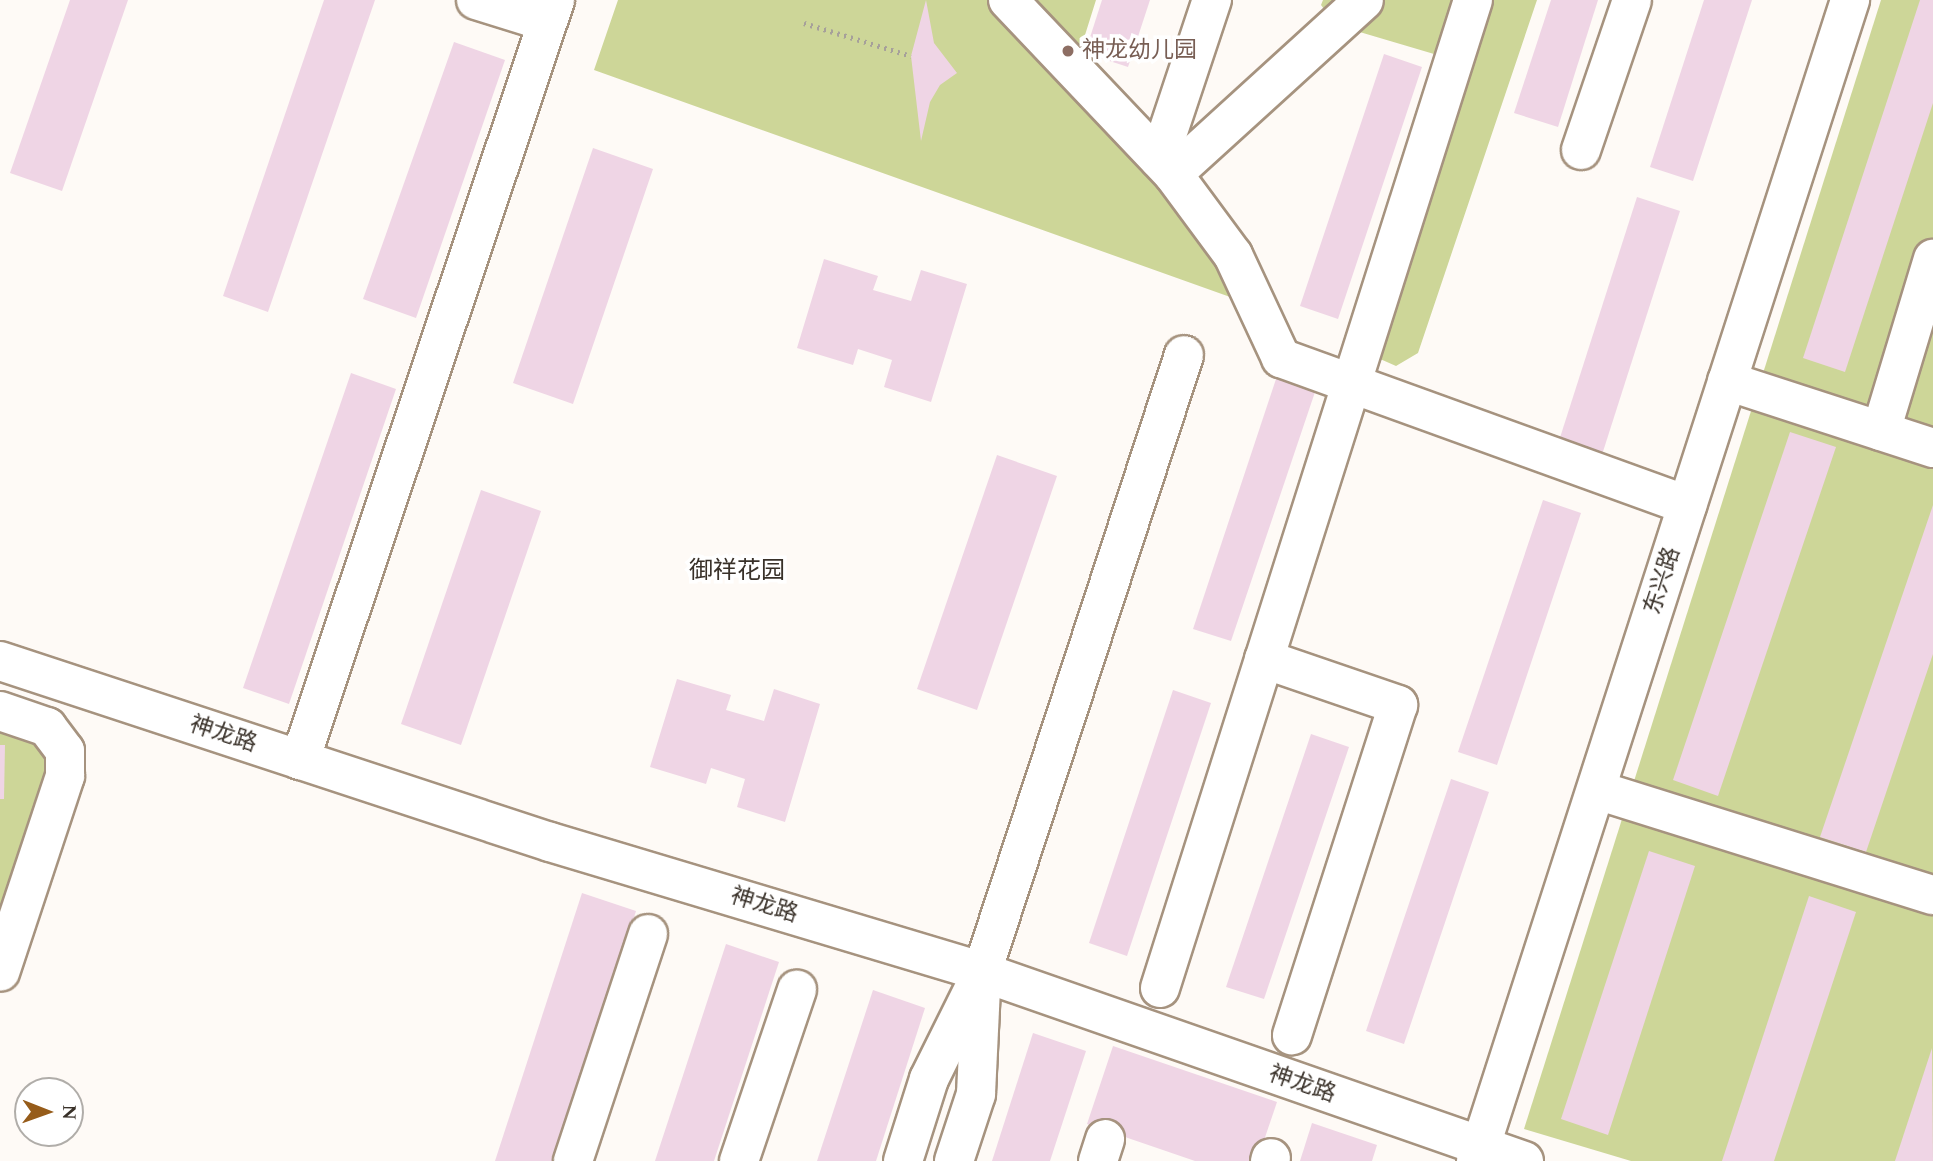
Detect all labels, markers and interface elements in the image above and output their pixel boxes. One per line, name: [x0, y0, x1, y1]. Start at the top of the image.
place label: 神龙幼儿园: [1082, 37, 1197, 65]
marker: 神龙幼儿园: [1060, 43, 1076, 59]
street label: 东兴路: [1639, 544, 1687, 618]
district label: 御祥花园: [689, 558, 785, 586]
street label: 神龙路: [186, 711, 260, 759]
street label: 神龙路: [727, 883, 801, 929]
street label: 神龙路: [1265, 1061, 1339, 1109]
north arrow: [14, 1077, 84, 1147]
text: N: [54, 1104, 83, 1120]

